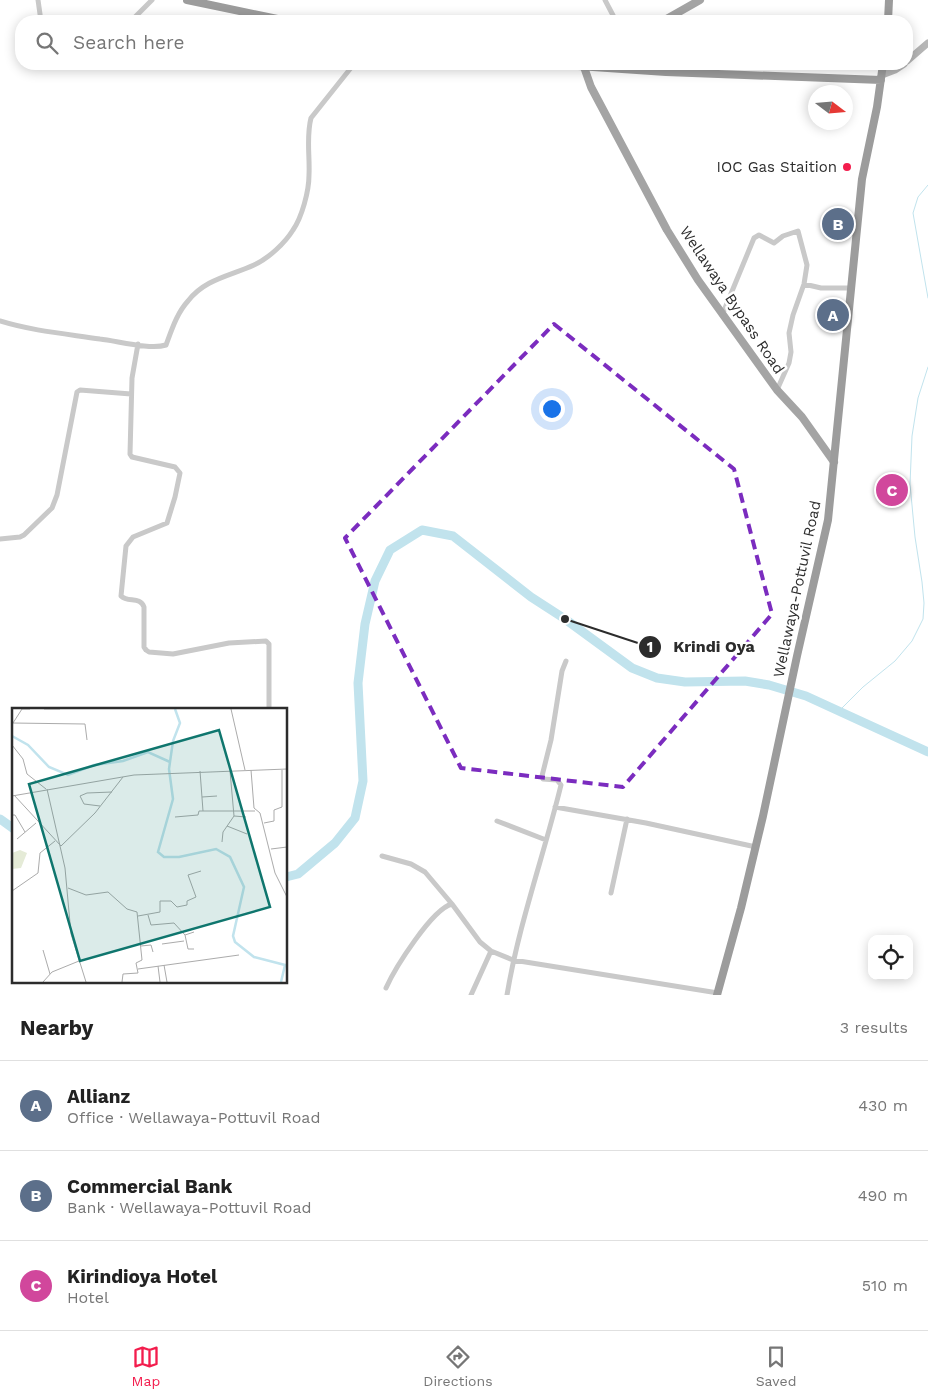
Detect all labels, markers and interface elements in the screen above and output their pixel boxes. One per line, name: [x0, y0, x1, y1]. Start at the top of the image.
search box: [15, 15, 913, 70]
icon: search: [33, 29, 61, 57]
text: Search here: [73, 31, 184, 54]
north arrow: [808, 85, 853, 130]
place label: IOC Gas Staition: [717, 158, 837, 176]
marker: IOC Gas Staition: [841, 161, 853, 173]
pin: B: [822, 205, 854, 243]
street label: Wellawaya Bypass Road: [676, 223, 788, 377]
pin: A: [817, 296, 849, 334]
your location: [539, 396, 565, 422]
pin: C: [876, 471, 908, 509]
street label: Wellawaya-Pottuvil Road: [769, 499, 825, 679]
callout: Krindi Oya: [638, 631, 764, 662]
text: Krindi Oya: [673, 637, 756, 656]
text: 1: [647, 638, 653, 656]
inset map: [12, 708, 288, 982]
map controls: [868, 935, 913, 980]
button: locate: [868, 935, 913, 980]
text: Nearby: [20, 1015, 93, 1040]
text: 3 results: [840, 1018, 908, 1037]
text: Allianz: [67, 1085, 130, 1108]
text: A: [31, 1096, 41, 1115]
text: 430 m: [858, 1096, 908, 1115]
text: Office · Wellawaya-Pottuvil Road: [67, 1108, 320, 1127]
text: Commercial Bank: [67, 1175, 232, 1198]
text: B: [31, 1186, 41, 1205]
text: 490 m: [858, 1186, 908, 1205]
text: Bank · Wellawaya-Pottuvil Road: [67, 1198, 312, 1217]
text: Kirindioya Hotel: [67, 1265, 217, 1288]
text: C: [31, 1276, 41, 1295]
text: 510 m: [862, 1276, 908, 1295]
text: Hotel: [67, 1288, 109, 1307]
tab: Map: [132, 1343, 160, 1389]
tab: Directions: [423, 1343, 493, 1389]
tab: Saved: [756, 1343, 796, 1389]

